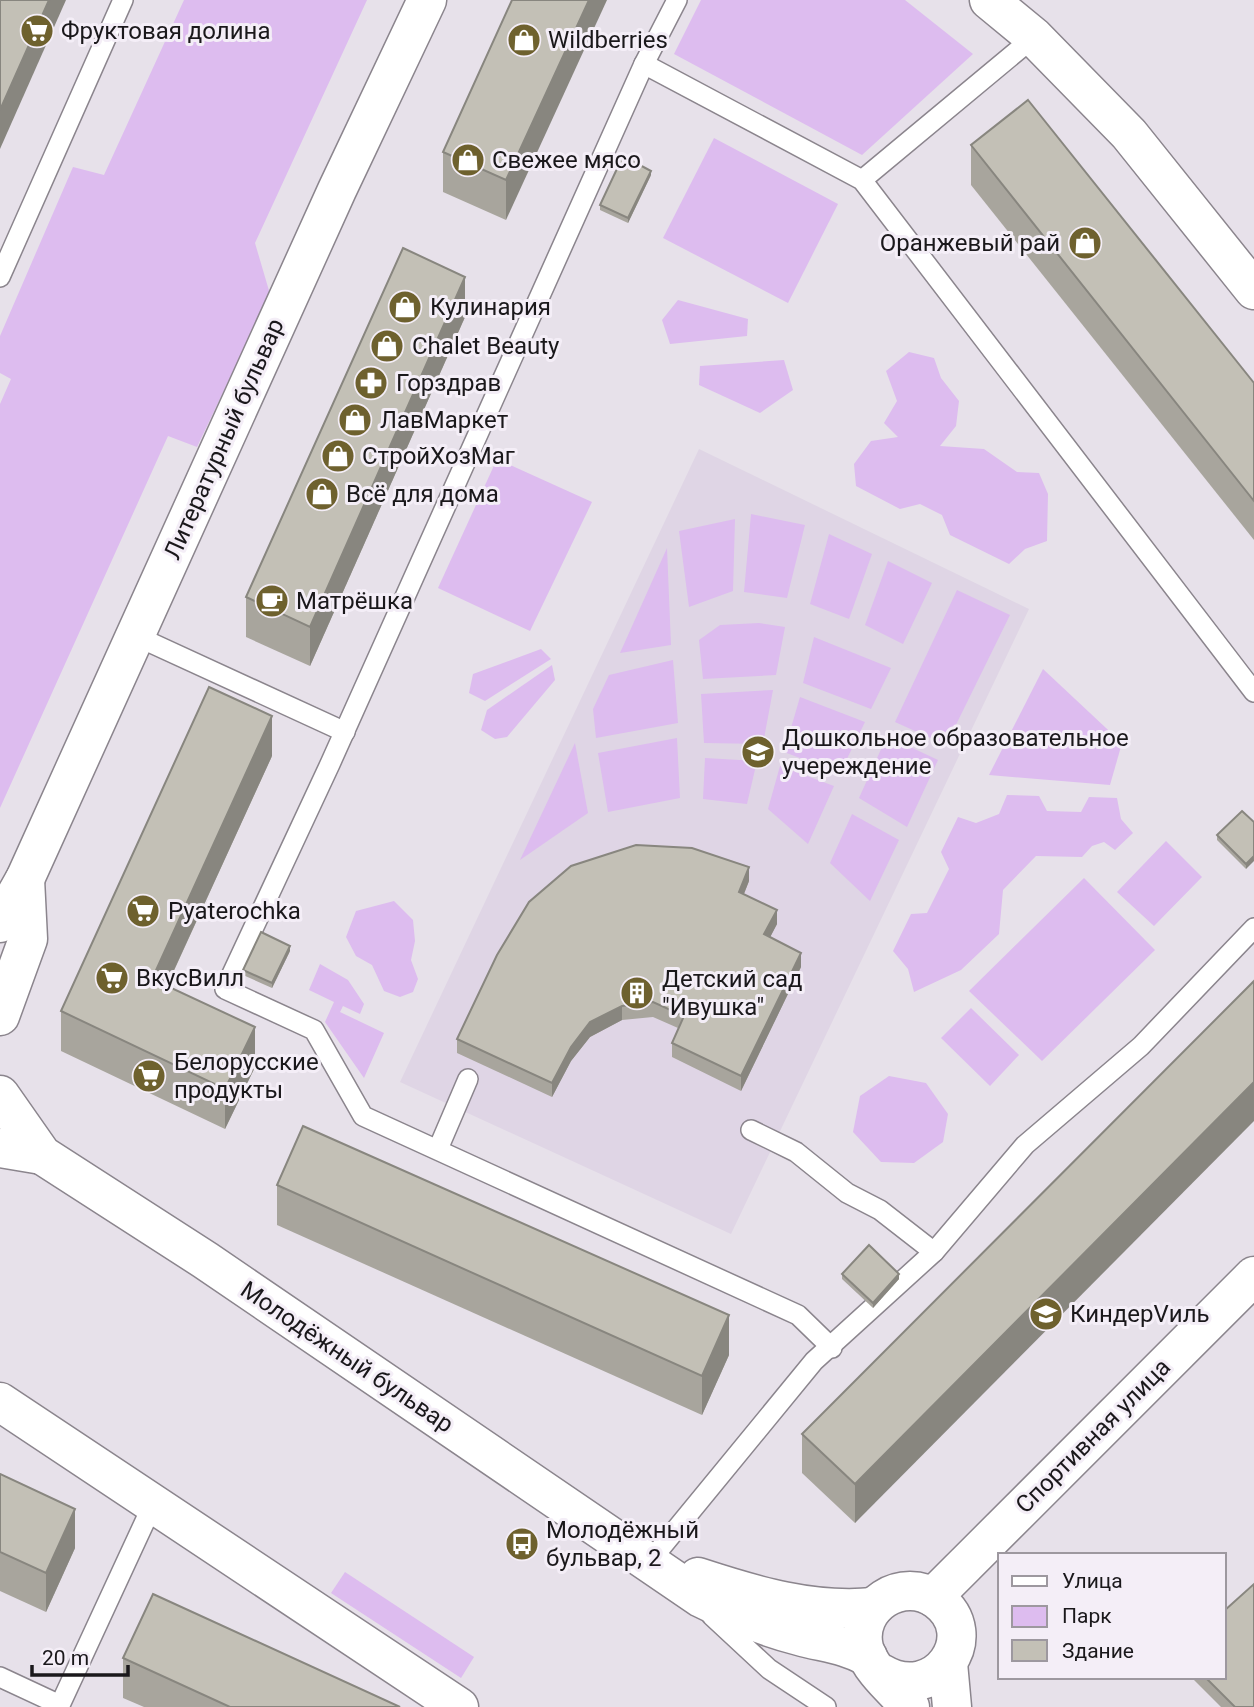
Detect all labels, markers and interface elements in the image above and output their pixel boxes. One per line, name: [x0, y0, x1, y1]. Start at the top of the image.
supermarket icon: Фруктовая долина: [18, 12, 56, 50]
place label: Фруктовая долина: [61, 17, 270, 45]
shop icon: Wildberries: [505, 21, 543, 59]
place label: Wildberries: [548, 26, 668, 54]
shop icon: Свежее мясо: [449, 141, 487, 179]
place label: Свежее мясо: [492, 146, 641, 174]
shop icon: Оранжевый рай: [1066, 224, 1104, 262]
place label: Оранжевый рай: [880, 229, 1060, 257]
shop icon: Кулинария: [386, 288, 424, 326]
place label: Кулинария: [430, 293, 551, 321]
street label: Литературный бульвар: [158, 314, 290, 564]
shop icon: Chalet Beauty: [368, 327, 406, 365]
place label: Chalet Beauty: [412, 332, 560, 360]
pharmacy icon: Горздрав: [352, 364, 390, 402]
place label: Горздрав: [396, 369, 501, 397]
shop icon: ЛавМаркет: [336, 401, 374, 439]
place label: ЛавМаркет: [380, 406, 509, 434]
shop icon: СтройХозМаг: [319, 437, 357, 475]
place label: СтройХозМаг: [362, 442, 515, 470]
shop icon: Всё для дома: [303, 475, 341, 513]
place label: Всё для дома: [346, 480, 499, 508]
cafe icon: Матрёшка: [253, 582, 291, 620]
place label: Матрёшка: [296, 587, 413, 615]
place label: Дошкольное образовательное учереждение: [782, 724, 1129, 780]
school or university icon: Дошкольное образовательное учереждение: [739, 733, 777, 771]
supermarket icon: Pyaterochka: [124, 892, 162, 930]
place label: Pyaterochka: [168, 897, 301, 925]
supermarket icon: ВкусВилл: [93, 959, 131, 997]
place label: ВкусВилл: [136, 964, 244, 992]
place label: Детский сад "Ивушка": [662, 965, 803, 1021]
building icon: Детский сад "Ивушка": [618, 974, 656, 1012]
place label: Белорусские продукты: [174, 1048, 319, 1104]
supermarket icon: Белорусские продукты: [130, 1057, 168, 1095]
street label: Молодёжный бульвар: [235, 1275, 459, 1439]
school or university icon: КиндерVиль: [1027, 1295, 1065, 1333]
place label: КиндерVиль: [1070, 1300, 1210, 1328]
street label: Спортивная улица: [1010, 1353, 1176, 1519]
place label: Молодёжный бульвар, 2: [546, 1516, 699, 1572]
bus stop icon: Молодёжный бульвар, 2: [503, 1525, 541, 1563]
legend: [998, 1553, 1226, 1679]
text: Улица: [1062, 1569, 1123, 1593]
text: Парк: [1062, 1604, 1112, 1628]
scale bar: [32, 1634, 128, 1678]
text: Здание: [1062, 1639, 1134, 1663]
text: 20 m: [42, 1646, 89, 1670]

